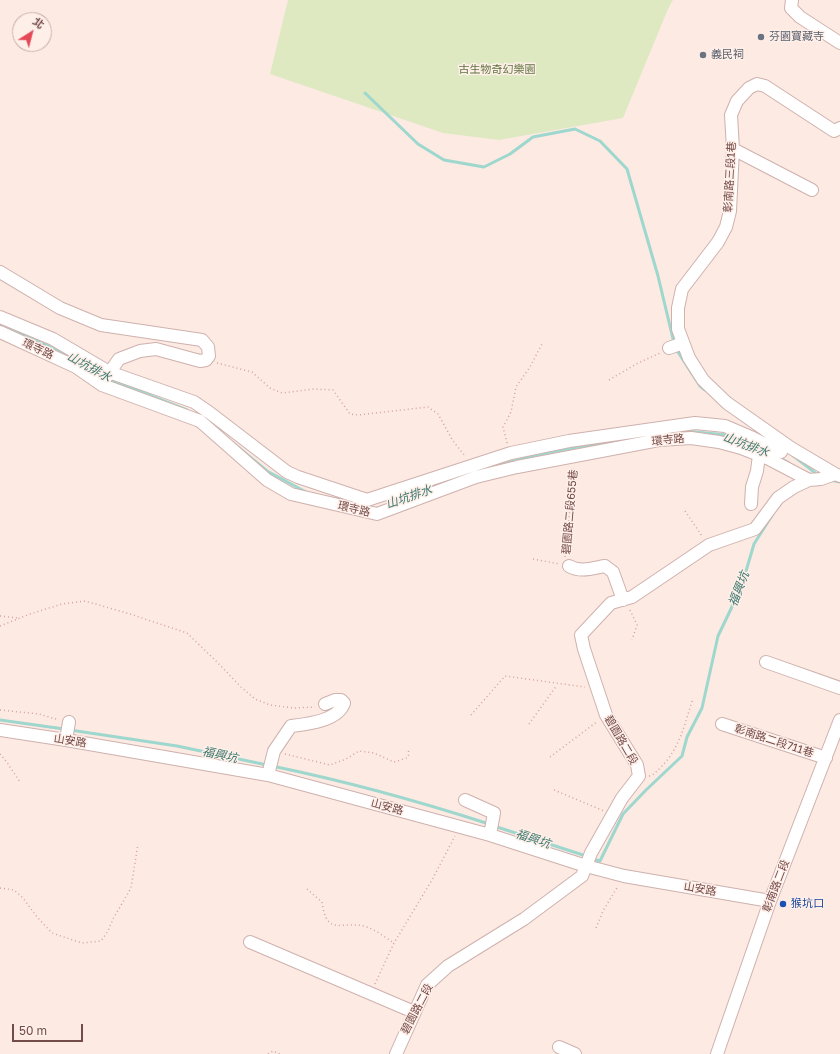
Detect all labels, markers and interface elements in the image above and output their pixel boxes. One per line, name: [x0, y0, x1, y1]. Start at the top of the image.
north arrow: [12, 12, 52, 52]
text: 北: [30, 14, 47, 31]
place label: 芬園寶藏寺: [769, 30, 824, 44]
marker: 芬園寶藏寺: [756, 32, 766, 42]
place label: 義民祠: [711, 48, 744, 62]
marker: 義民祠: [698, 50, 708, 60]
park label: 古生物奇幻樂園: [459, 63, 535, 77]
street label: 彰南路三段1巷: [722, 141, 738, 213]
street label: 環寺路: [20, 336, 56, 362]
water label: 山坑排水: [65, 349, 113, 385]
water label: 山坑排水: [721, 430, 771, 460]
street label: 環寺路: [651, 432, 685, 448]
street label: 碧園路二段655巷: [560, 469, 580, 555]
water label: 山坑排水: [384, 482, 434, 512]
street label: 環寺路: [336, 499, 372, 519]
water label: 福興坑: [726, 570, 752, 608]
street label: 碧園路二段: [602, 713, 640, 767]
street label: 彰南路二段711巷: [733, 722, 815, 760]
street label: 山安路: [53, 732, 87, 750]
water label: 福興坑: [201, 744, 239, 766]
street label: 山安路: [369, 796, 405, 818]
water label: 福興坑: [514, 827, 552, 851]
street label: 彰南路二段: [760, 858, 792, 914]
street label: 山安路: [683, 880, 717, 898]
place label: 猴坑口: [791, 897, 824, 911]
marker: 猴坑口: [778, 899, 788, 909]
street label: 碧園路二段: [398, 982, 436, 1036]
scale bar: [14, 1016, 85, 1042]
text: 50 m: [19, 1023, 47, 1038]

